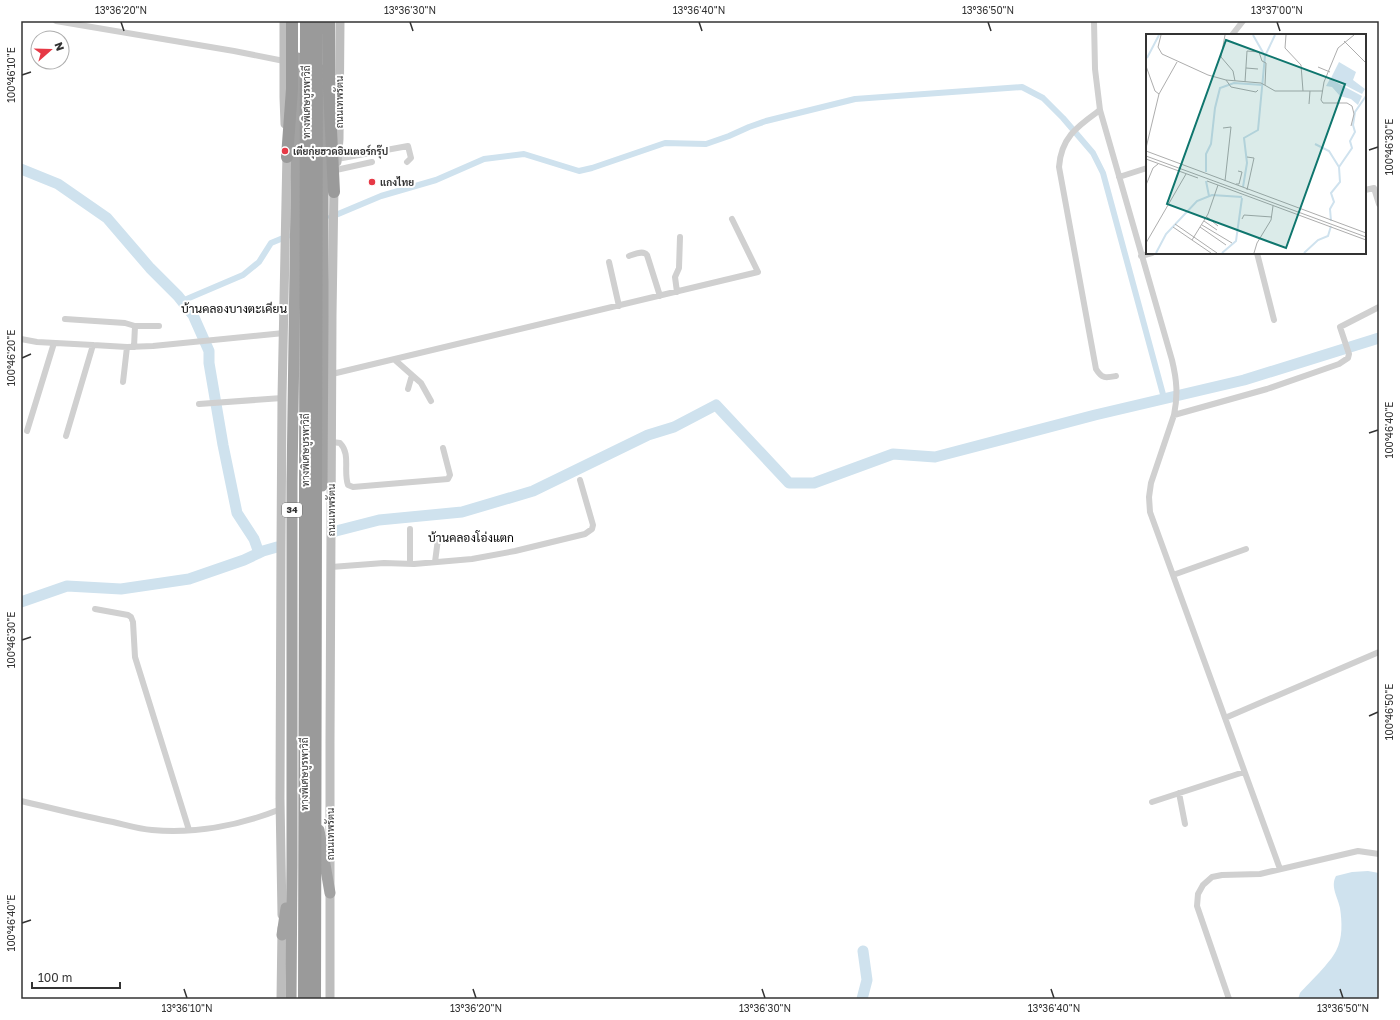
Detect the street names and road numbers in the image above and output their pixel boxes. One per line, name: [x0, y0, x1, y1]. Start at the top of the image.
street label: ทางพิเศษบูรพาวิถี: [300, 65, 314, 139]
street label: ถนนเทพรัตน: [333, 76, 345, 128]
street label: ทางพิเศษบูรพาวิถี: [299, 413, 313, 487]
street label: ถนนเทพรัตน: [325, 484, 337, 536]
road number: 34: [282, 503, 302, 517]
street label: ทางพิเศษบูรพาวิถี: [298, 737, 312, 811]
street label: ถนนเทพรัตน: [324, 808, 336, 860]

